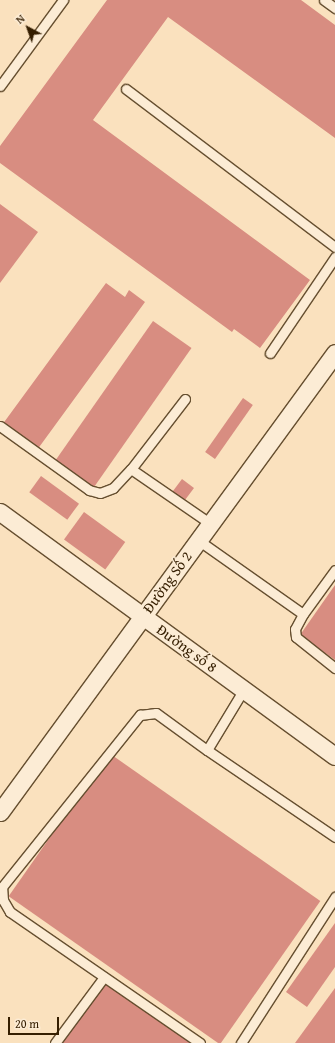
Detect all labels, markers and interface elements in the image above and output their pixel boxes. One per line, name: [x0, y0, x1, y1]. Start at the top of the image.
north arrow: [8, 8, 48, 48]
text: N: [12, 10, 28, 27]
street label: Đường Số 2: [139, 548, 195, 616]
street label: Đường số 8: [153, 620, 221, 676]
scale bar: [10, 1009, 61, 1035]
text: 20 m: [15, 1015, 39, 1032]

